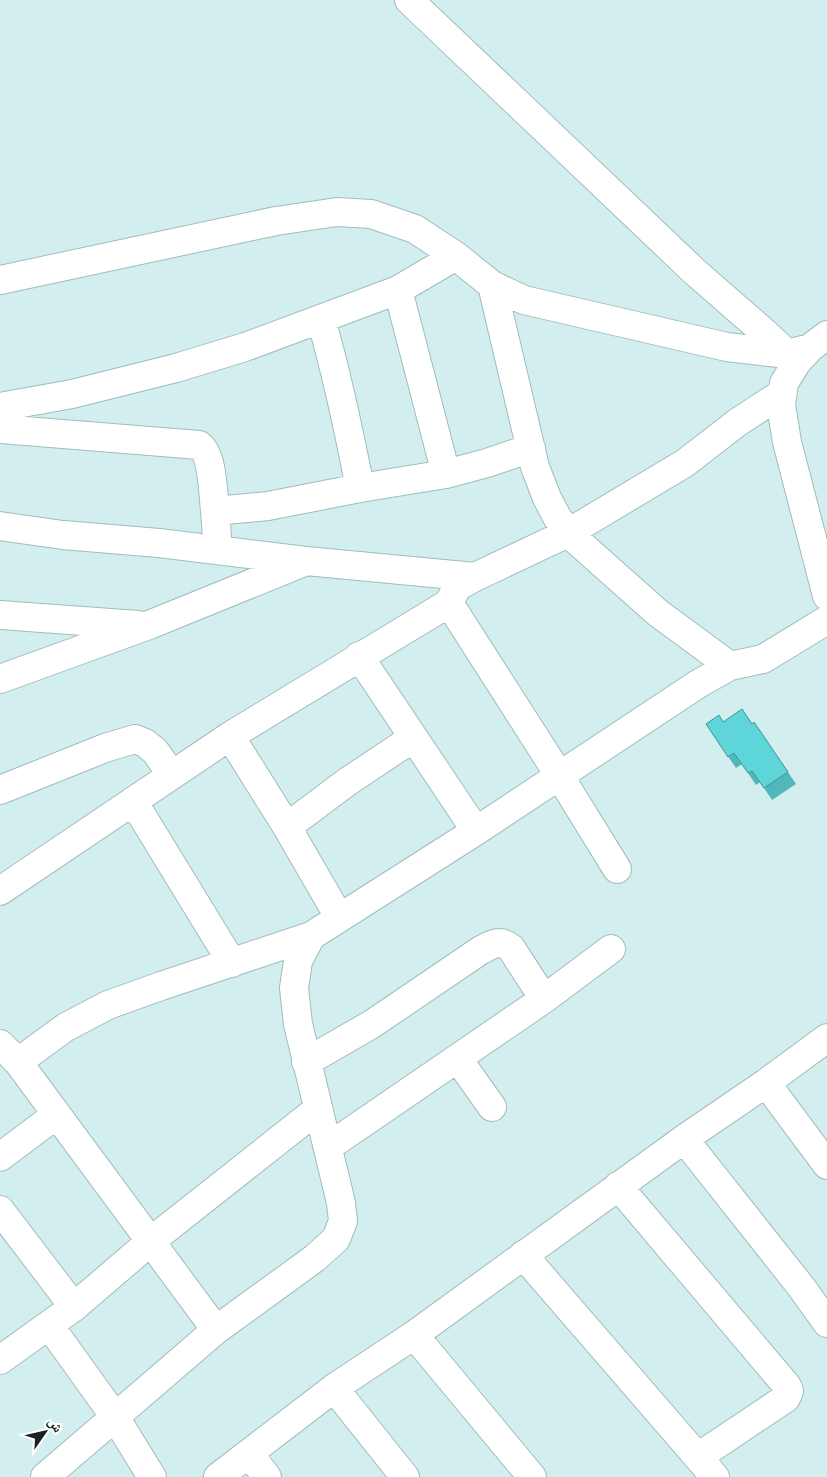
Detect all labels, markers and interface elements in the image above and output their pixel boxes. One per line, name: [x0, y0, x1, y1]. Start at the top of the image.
north arrow: [20, 1407, 70, 1457]
text: ش: [43, 1414, 67, 1437]

